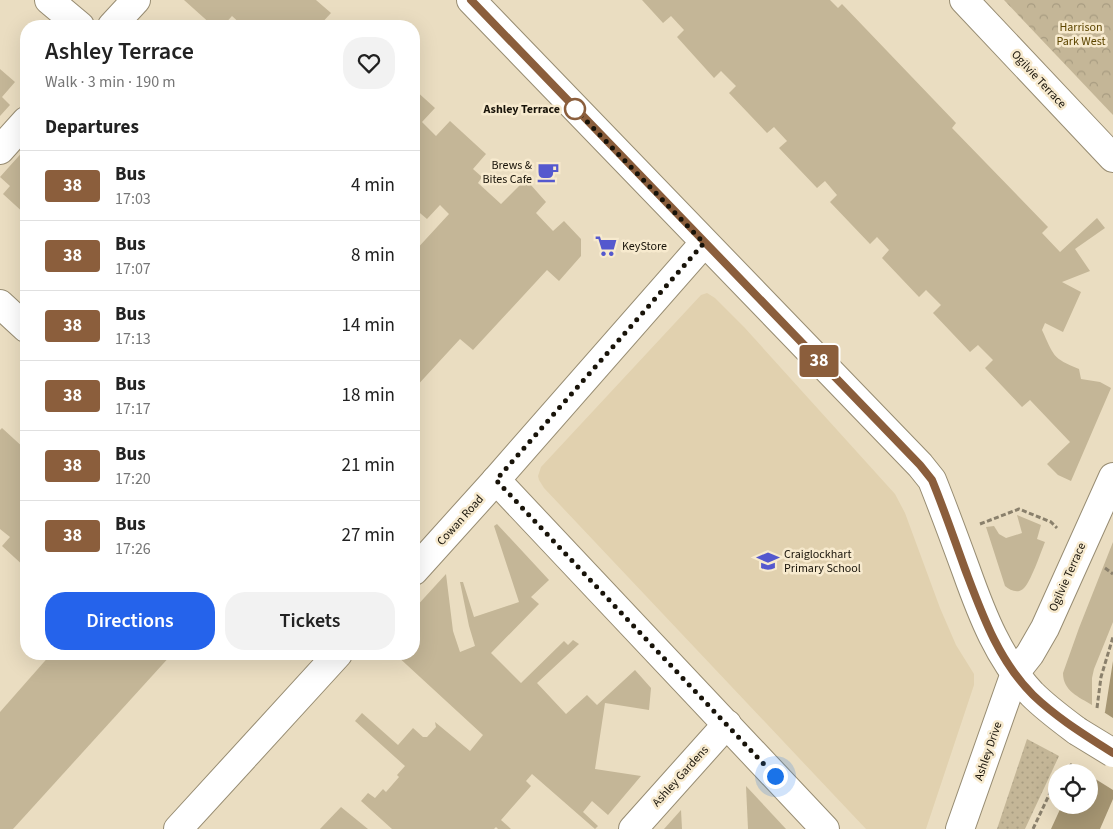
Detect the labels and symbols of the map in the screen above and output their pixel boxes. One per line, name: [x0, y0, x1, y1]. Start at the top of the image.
park label: Harrison Park West: [1056, 19, 1106, 50]
street label: Ogilvie Terrace: [1007, 47, 1070, 112]
marker: Ashley Terrace: [564, 98, 586, 120]
place label: Ashley Terrace: [483, 101, 560, 118]
place label: Brews & Bites Cafe: [482, 157, 533, 188]
cafe icon: Brews & Bites Cafe: [535, 159, 561, 185]
supermarket icon: KeyStore: [593, 233, 619, 259]
place label: KeyStore: [622, 238, 667, 255]
line badge: 38: [796, 345, 842, 377]
street label: Cowan Road: [433, 491, 488, 549]
street label: Ogilvie Terrace: [1045, 540, 1090, 614]
place label: Craiglockhart Primary School: [784, 546, 861, 577]
school or university icon: Craiglockhart Primary School: [755, 548, 781, 574]
street label: Ashley Drive: [970, 719, 1007, 783]
street label: Ashley Gardens: [648, 742, 712, 811]
your location: [763, 764, 788, 789]

